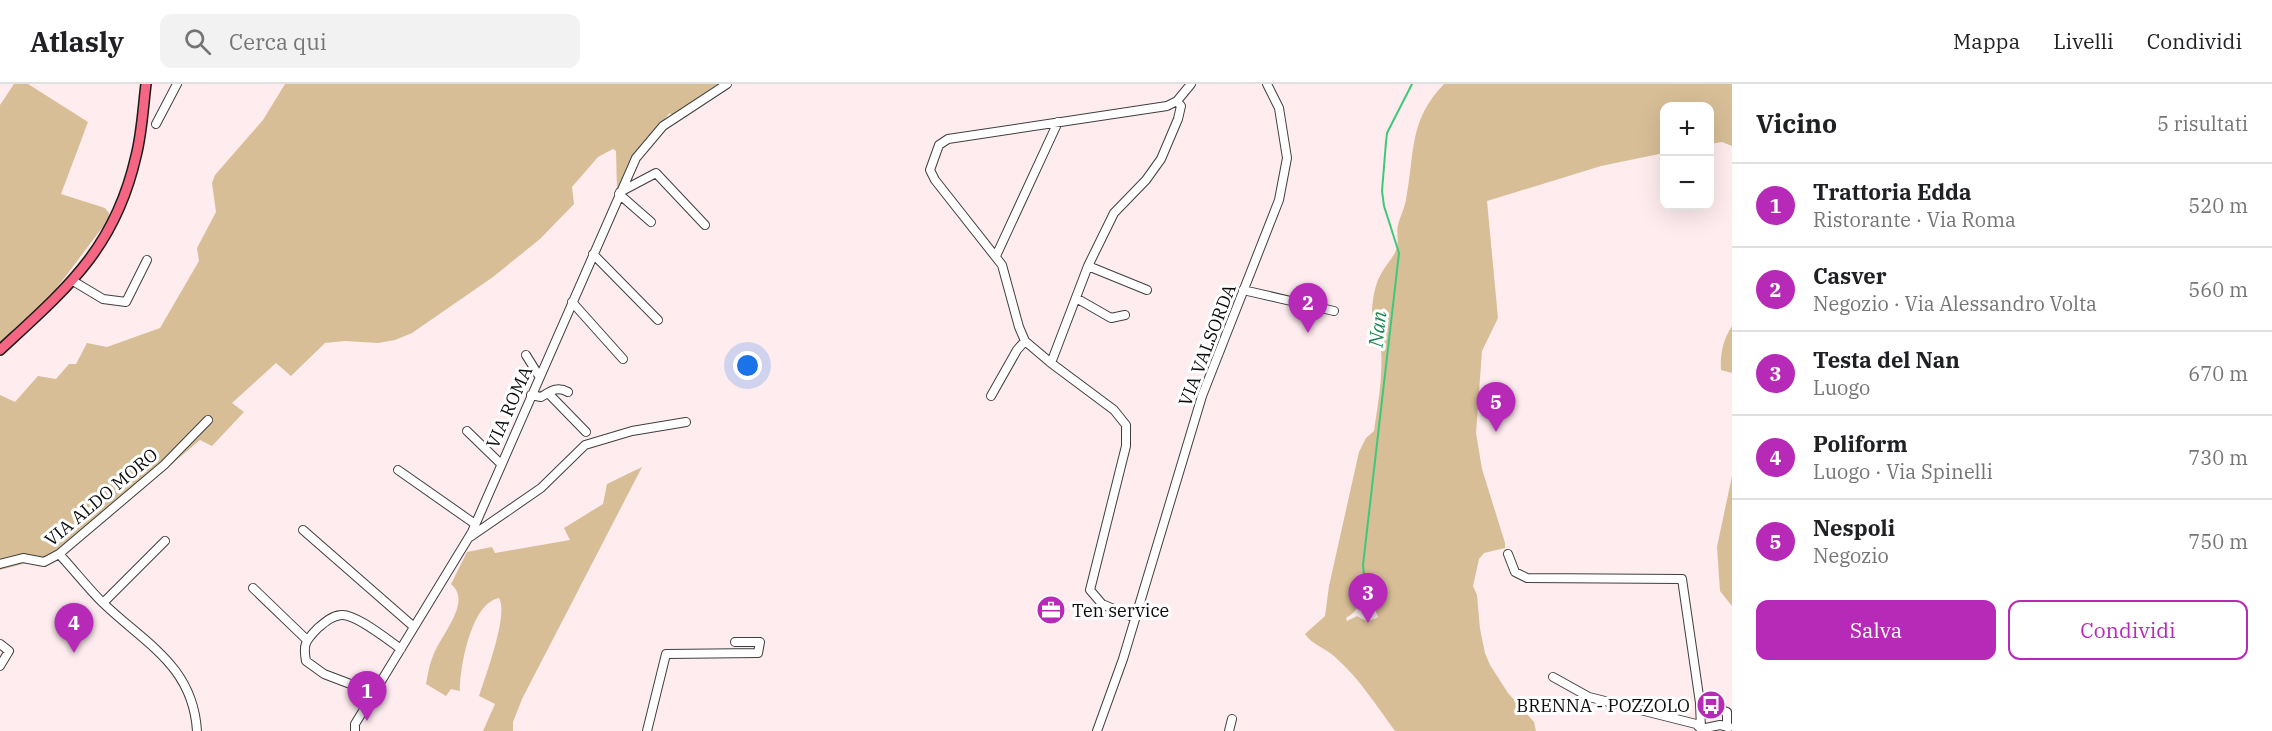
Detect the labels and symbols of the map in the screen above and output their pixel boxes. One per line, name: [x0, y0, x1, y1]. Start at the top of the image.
street label: VIA VALSORDA: [1173, 280, 1241, 409]
pin: 2: [1288, 284, 1328, 333]
water label: Nan: [1362, 309, 1392, 349]
your location: [733, 351, 762, 380]
street label: VIA ROMA: [481, 362, 538, 452]
pin: 5: [1476, 382, 1516, 432]
street label: VIA ALDO MORO: [40, 443, 162, 551]
pin: 3: [1348, 574, 1388, 623]
office icon: Ten service: [1035, 594, 1067, 626]
place label: Ten service: [1072, 599, 1169, 622]
pin: 4: [54, 604, 94, 653]
pin: 1: [348, 672, 386, 721]
bus stop icon: BRENNA - POZZOLO: [1695, 689, 1727, 721]
place label: BRENNA - POZZOLO: [1516, 694, 1690, 717]

